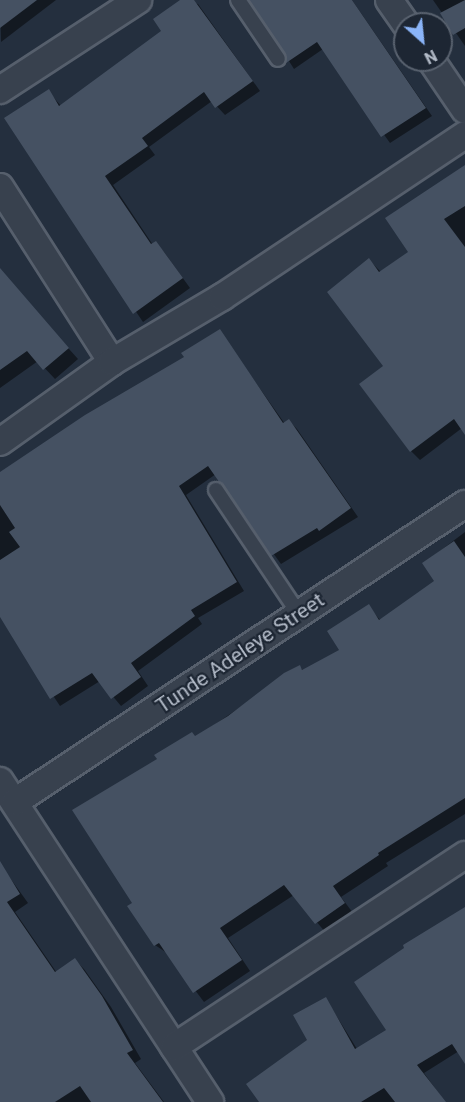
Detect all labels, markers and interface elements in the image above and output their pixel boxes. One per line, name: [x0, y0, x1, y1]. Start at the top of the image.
north arrow: [393, 12, 453, 72]
text: N: [421, 46, 440, 68]
street label: Tunde Adeleye Street: [151, 587, 329, 719]

